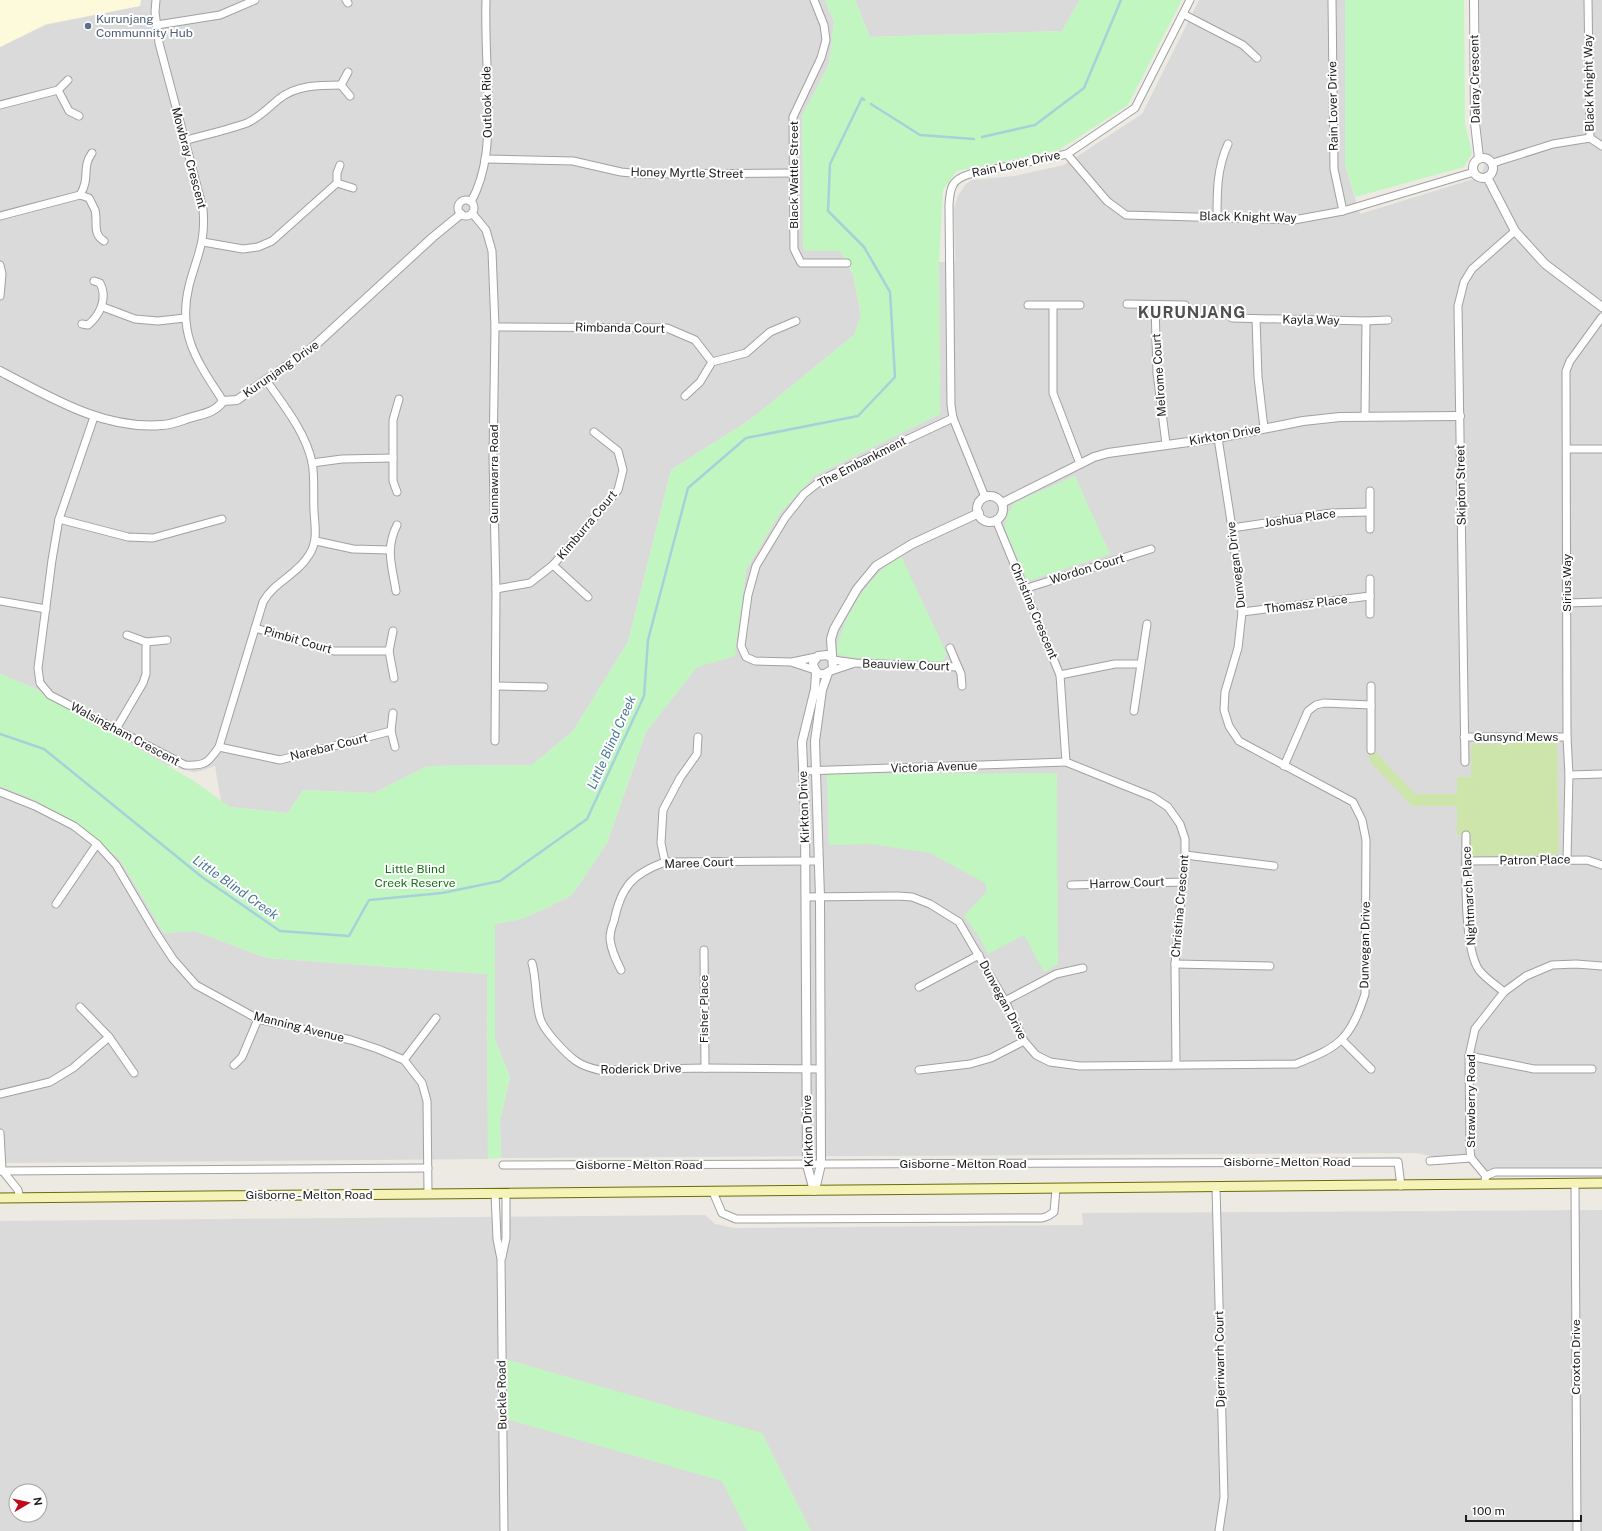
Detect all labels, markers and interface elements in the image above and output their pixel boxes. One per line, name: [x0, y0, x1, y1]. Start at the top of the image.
place label: Kurunjang Communnity Hub: [96, 12, 193, 40]
marker: Kurunjang Communnity Hub: [83, 21, 93, 31]
street label: Black Knight Way: [1581, 33, 1597, 132]
street label: Dalray Crescent: [1467, 34, 1483, 124]
street label: Rain Lover Drive: [1325, 61, 1341, 151]
street label: Outlook Ride: [479, 66, 495, 138]
street label: Mowbray Crescent: [169, 106, 209, 210]
street label: Black Wattle Street: [787, 121, 801, 229]
street label: Rain Lover Drive: [971, 148, 1062, 180]
street label: Honey Myrtle Street: [630, 165, 744, 181]
street label: Black Knight Way: [1199, 209, 1298, 225]
district label: KURUNJANG: [1138, 303, 1246, 322]
street label: Kayla Way: [1282, 312, 1340, 328]
street label: Rimbanda Court: [575, 320, 665, 336]
street label: Melrome Court: [1149, 333, 1169, 417]
street label: Kurunjang Drive: [240, 338, 322, 400]
street label: Kirkton Drive: [1188, 422, 1262, 448]
street label: Gunnawarra Road: [487, 424, 501, 524]
street label: The Embankment: [816, 434, 909, 490]
street label: Skipton Street: [1453, 444, 1469, 526]
street label: Kimburra Court: [554, 487, 620, 562]
street label: Joshua Place: [1263, 506, 1337, 530]
street label: Dunvegan Drive: [1224, 521, 1248, 609]
street label: Wordon Court: [1048, 551, 1126, 587]
street label: Sirius Way: [1560, 553, 1574, 612]
street label: Christina Crescent: [1007, 561, 1061, 662]
street label: Thomasz Place: [1264, 592, 1349, 616]
street label: Pimbit Court: [262, 624, 334, 656]
street label: Beauview Court: [862, 656, 950, 674]
water label: Little Blind Creek: [584, 693, 639, 792]
street label: Walsingham Crescent: [68, 699, 182, 769]
street label: Gunsynd Mews: [1474, 730, 1558, 744]
street label: Narebar Court: [289, 731, 370, 763]
street label: Victoria Avenue: [890, 758, 978, 776]
street label: Kirkton Drive: [796, 770, 812, 843]
street label: Nightmarch Place: [1459, 846, 1479, 946]
water label: Little Blind Creek: [190, 852, 282, 923]
street label: Patron Place: [1499, 852, 1571, 868]
street label: Christina Crescent: [1169, 854, 1192, 958]
street label: Maree Court: [664, 855, 734, 871]
park label: Little Blind Creek Reserve: [374, 862, 456, 890]
street label: Harrow Court: [1089, 875, 1165, 891]
street label: Dunvegan Drive: [1357, 901, 1373, 989]
street label: Dunvegan Drive: [976, 958, 1030, 1042]
street label: Fisher Place: [697, 974, 711, 1043]
street label: Manning Avenue: [252, 1009, 346, 1045]
street label: Strawberry Road: [1464, 1054, 1478, 1148]
street label: Roderick Drive: [600, 1061, 682, 1077]
street label: Kirkton Drive: [800, 1094, 816, 1167]
street label: Gisborne - Melton Road: [1223, 1155, 1351, 1169]
street label: Gisborne - Melton Road: [899, 1157, 1027, 1171]
street label: Gisborne - Melton Road: [575, 1158, 703, 1172]
street label: Gisborne - Melton Road: [245, 1188, 373, 1202]
street label: Djerriwarrh Court: [1212, 1310, 1228, 1408]
street label: Croxton Drive: [1569, 1319, 1583, 1395]
street label: Buckle Road: [494, 1360, 510, 1430]
north arrow: [8, 1483, 48, 1523]
text: N: [31, 1496, 44, 1507]
scale bar: [1466, 1497, 1581, 1523]
text: 100 m: [1472, 1504, 1505, 1518]

